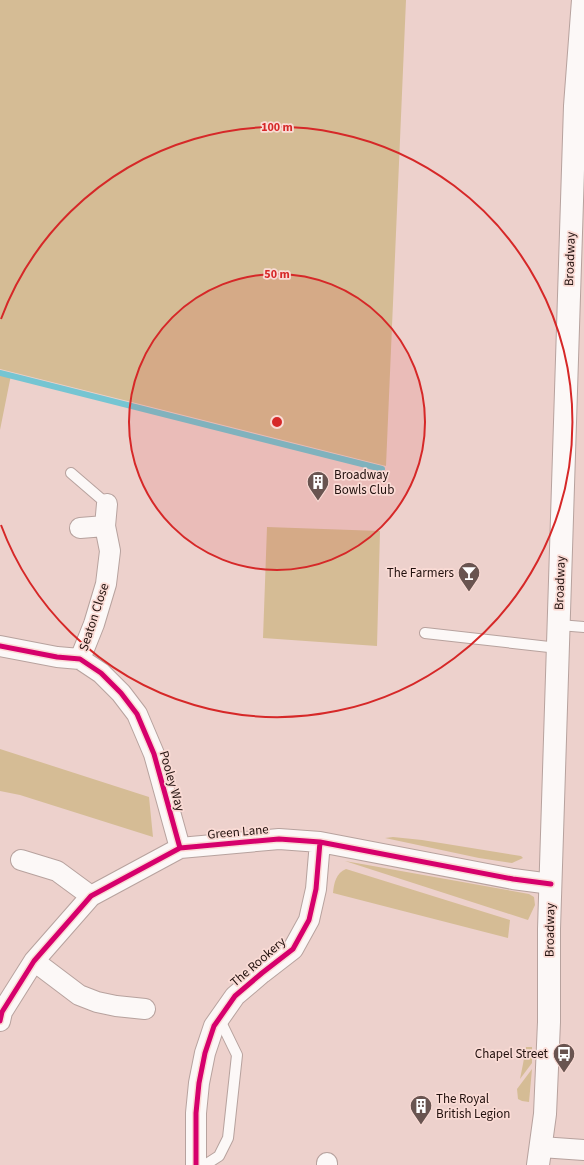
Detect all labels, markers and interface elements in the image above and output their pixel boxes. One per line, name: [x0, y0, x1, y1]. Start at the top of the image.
text: 100 m: [261, 119, 293, 136]
street label: Broadway: [560, 231, 580, 287]
text: 50 m: [264, 266, 290, 283]
centre of rings: [270, 415, 284, 429]
place label: Broadway Bowls Club: [334, 466, 394, 499]
building icon: Broadway Bowls Club: [305, 469, 331, 502]
street label: Broadway: [550, 555, 570, 611]
bar icon: The Farmers: [456, 560, 482, 593]
place label: The Farmers: [387, 564, 455, 582]
street label: Seaton Close: [75, 581, 113, 653]
street label: Pooley Way: [155, 749, 189, 813]
street label: Green Lane: [207, 820, 269, 844]
street label: Broadway: [541, 903, 559, 957]
street label: The Rookery: [226, 933, 290, 991]
bus stop icon: Chapel Street: [551, 1041, 577, 1074]
place label: Chapel Street: [475, 1045, 549, 1063]
place label: The Royal British Legion: [436, 1090, 510, 1123]
building icon: The Royal British Legion: [408, 1093, 434, 1126]

